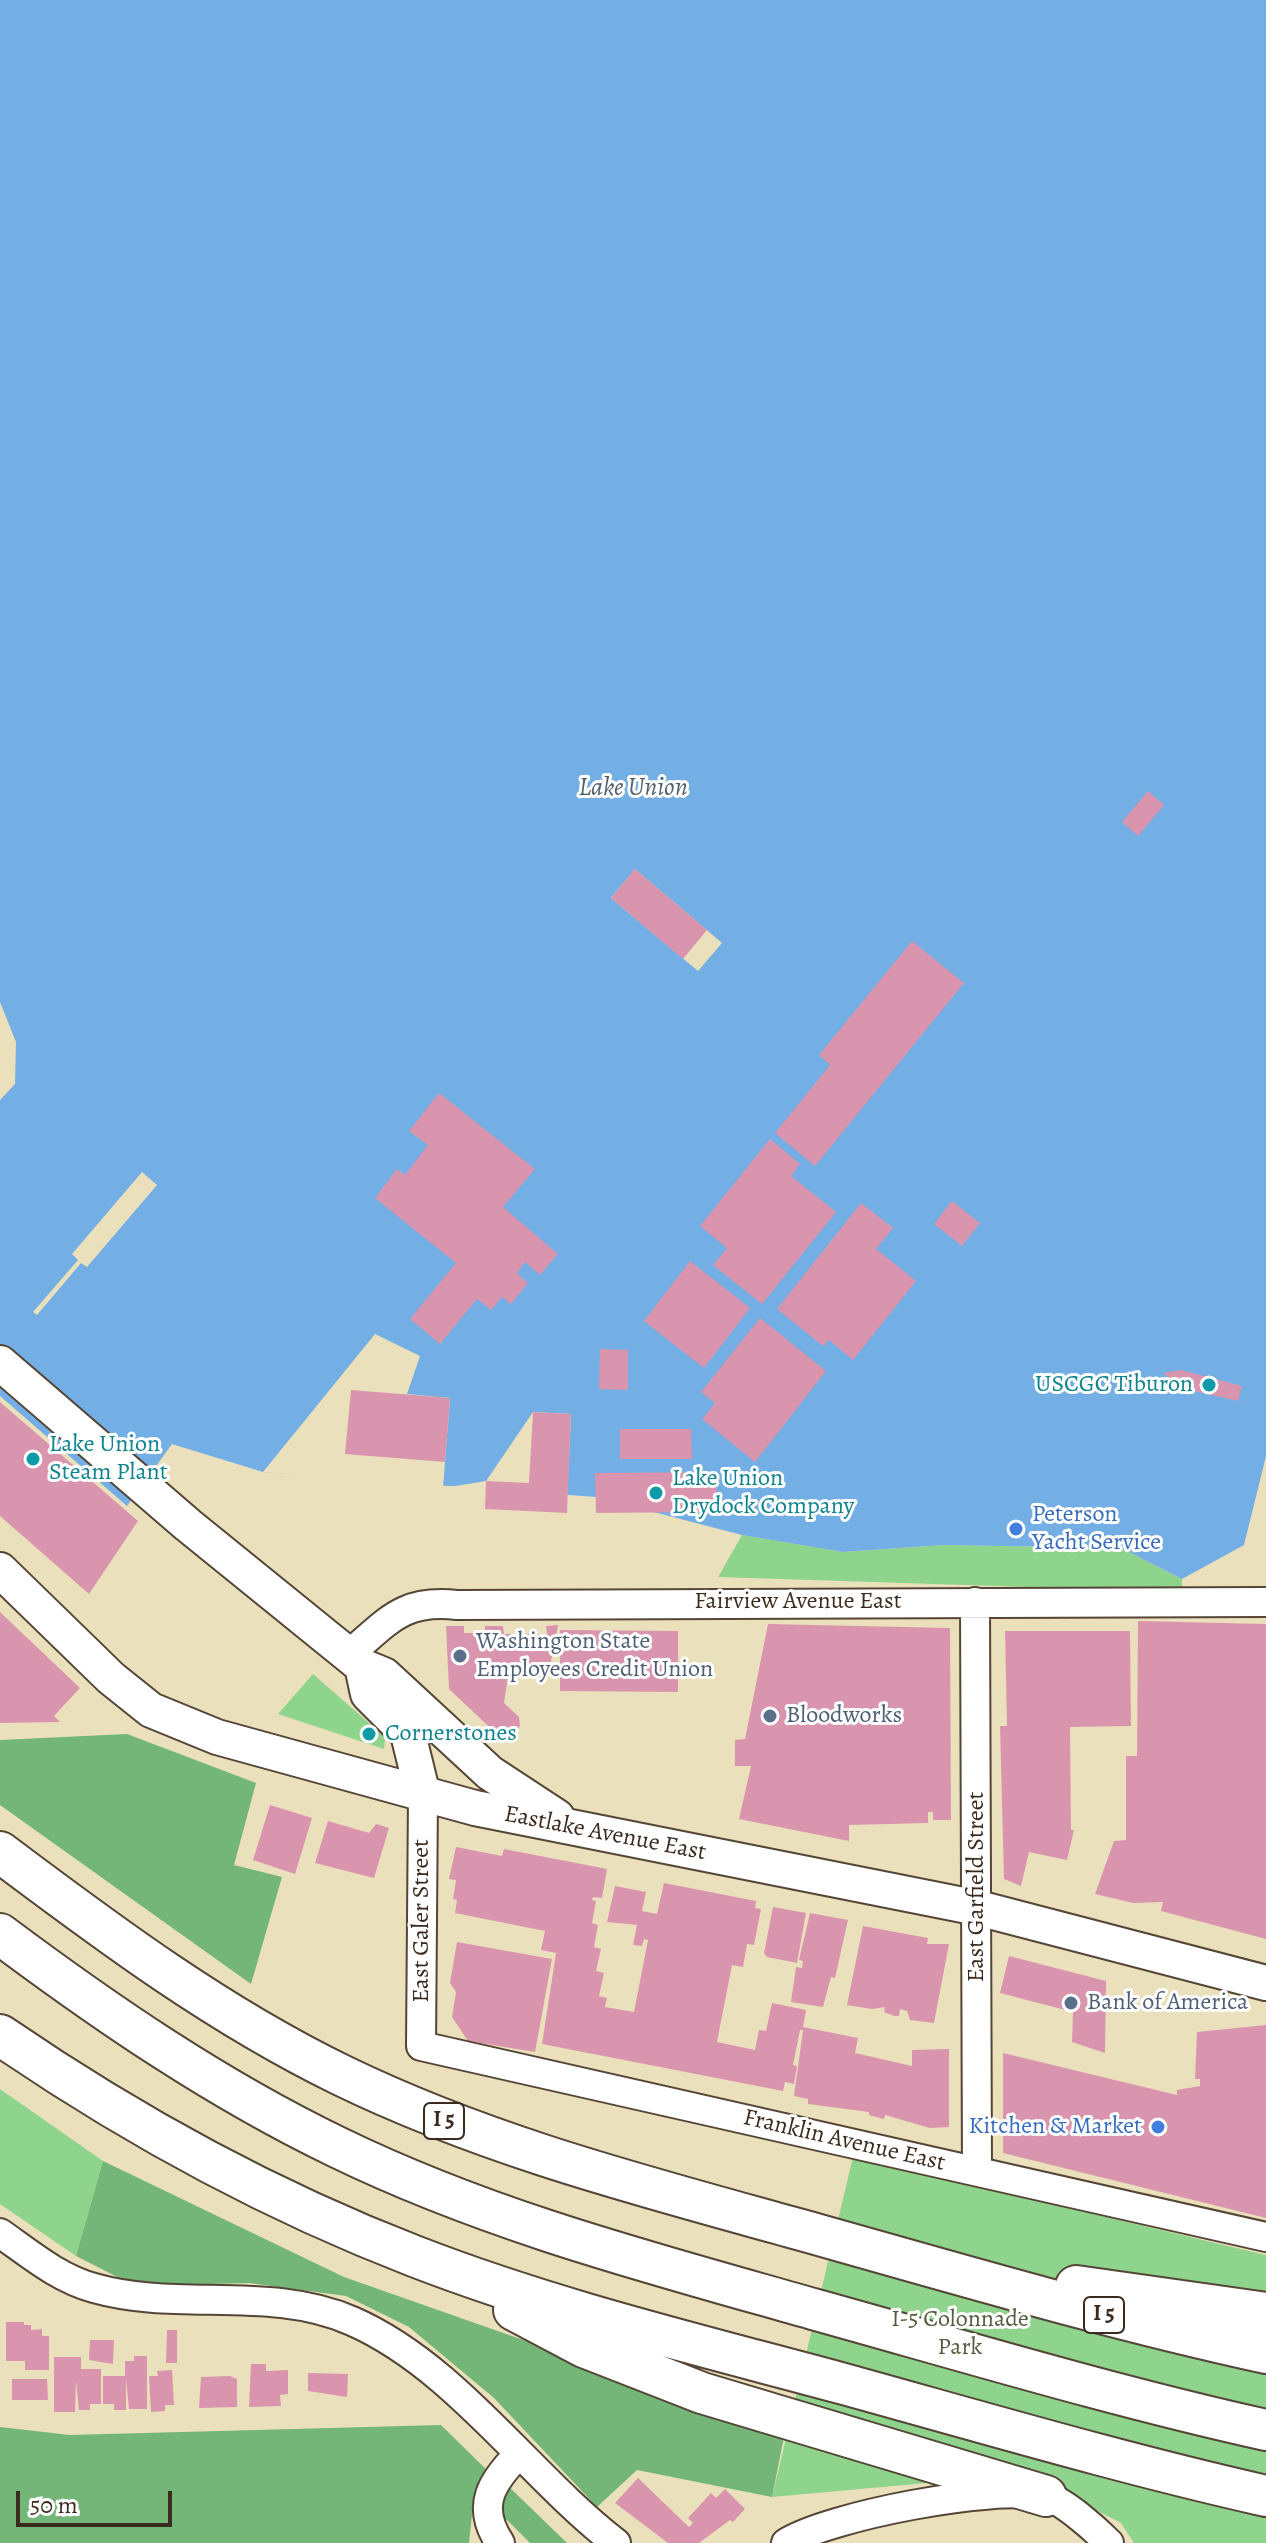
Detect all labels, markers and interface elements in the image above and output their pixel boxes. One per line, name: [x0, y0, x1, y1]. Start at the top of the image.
water label: Lake Union: [578, 773, 688, 805]
place label: USCGC Tiburon: [1035, 1371, 1193, 1399]
marker: USCGC Tiburon: [1200, 1376, 1218, 1394]
place label: Lake Union Steam Plant: [49, 1431, 168, 1487]
marker: Lake Union Steam Plant: [24, 1450, 42, 1468]
place label: Lake Union Drydock Company: [672, 1465, 854, 1521]
marker: Lake Union Drydock Company: [647, 1484, 665, 1502]
place label: Peterson Yacht Service: [1032, 1501, 1161, 1557]
marker: Peterson Yacht Service: [1007, 1520, 1025, 1538]
street label: Fairview Avenue East: [694, 1588, 902, 1616]
place label: Washington State Employees Credit Union: [476, 1628, 713, 1684]
marker: Washington State Employees Credit Union: [451, 1647, 469, 1665]
place label: Bloodworks: [786, 1702, 902, 1730]
marker: Bloodworks: [761, 1707, 779, 1725]
place label: Cornerstones: [385, 1720, 517, 1748]
marker: Cornerstones: [360, 1725, 378, 1743]
street label: East Garfield Street: [963, 1792, 991, 1982]
street label: Eastlake Avenue East: [502, 1800, 708, 1868]
street label: East Galer Street: [408, 1839, 436, 2003]
place label: Bank of America: [1087, 1989, 1248, 2017]
marker: Bank of America: [1062, 1994, 1080, 2012]
road number: I 5: [424, 2103, 464, 2139]
street label: Franklin Avenue East: [740, 2104, 948, 2178]
place label: Kitchen & Market: [968, 2113, 1142, 2141]
marker: Kitchen & Market: [1149, 2118, 1167, 2136]
road number: I 5: [1084, 2297, 1124, 2333]
park label: I-5 Colonnade Park: [891, 2306, 1029, 2362]
scale bar: [20, 2475, 176, 2525]
text: 50 m: [30, 2489, 78, 2521]

